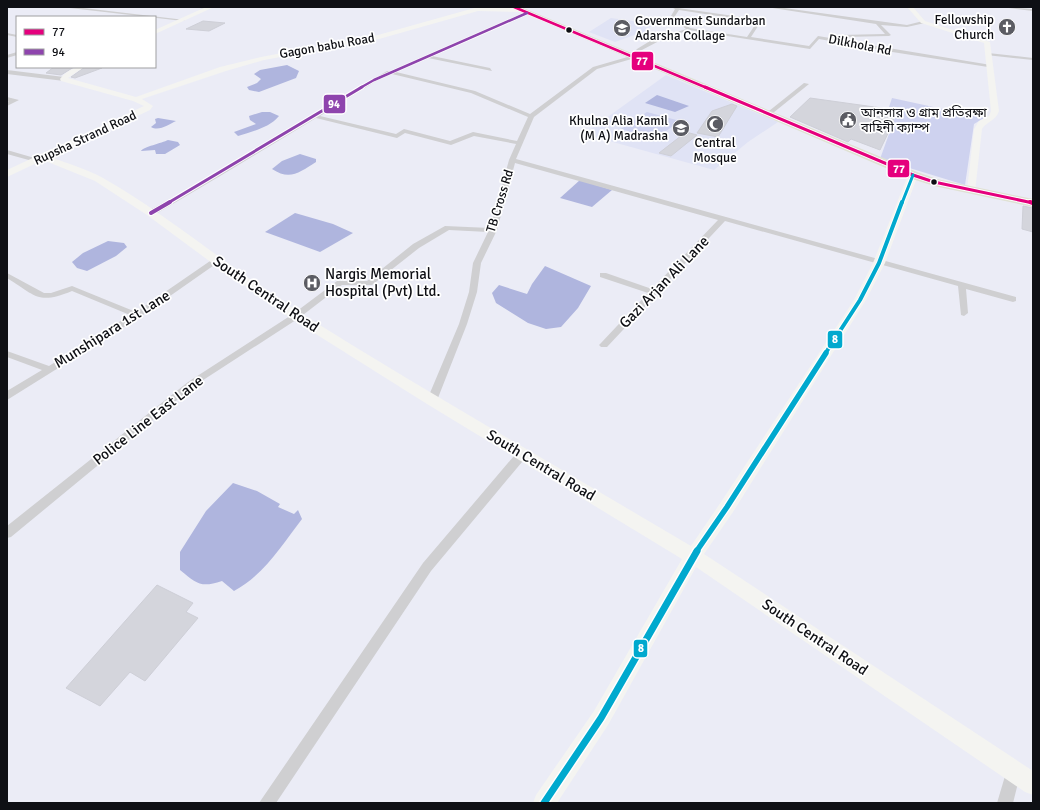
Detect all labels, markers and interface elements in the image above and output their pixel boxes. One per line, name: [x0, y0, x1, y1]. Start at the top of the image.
place label: Fellowship Church: [935, 12, 994, 43]
place label: Government Sundarban Adarsha Collage: [635, 13, 766, 44]
legend: [16, 16, 156, 68]
church icon: Fellowship Church: [997, 17, 1017, 37]
school or university icon: Government Sundarban Adarsha Collage: [612, 18, 632, 38]
text: 77: [52, 25, 65, 40]
unlabelled marker: [564, 25, 574, 35]
street label: Gagon babu Road: [278, 30, 376, 62]
street label: Dilkhola Rd: [827, 31, 893, 59]
text: 94: [52, 45, 65, 60]
line badge: 77: [631, 51, 654, 71]
text: 77: [636, 55, 648, 68]
line badge: 94: [323, 94, 346, 114]
text: 94: [328, 98, 340, 111]
place label: আনসার ও গ্রাম প্রতিরক্ষা বাহিনী ক্যাম্প: [860, 105, 987, 136]
street label: Rupsha Strand Road: [31, 107, 139, 169]
public building icon: আনসার ও গ্রাম প্রতিরক্ষা বাহিনী ক্যাম্প: [838, 110, 858, 130]
place label: Khulna Alia Kamil (M A) Madrasha: [569, 113, 668, 144]
mosque icon: Central Mosque: [705, 114, 725, 134]
school or university icon: Khulna Alia Kamil (M A) Madrasha: [671, 118, 691, 138]
place label: Central Mosque: [693, 135, 737, 166]
line badge: 77: [887, 159, 910, 178]
text: 77: [893, 163, 905, 176]
street label: TB Cross Rd: [483, 167, 517, 234]
unlabelled marker: [929, 177, 939, 187]
street label: Gazi Arjan Ali Lane: [615, 232, 713, 332]
street label: South Central Road: [210, 252, 322, 336]
place label: Nargis Memorial Hospital (Pvt) Ltd.: [325, 265, 441, 300]
hospital icon: Nargis Memorial Hospital (Pvt) Ltd.: [302, 273, 322, 293]
street label: Munshipara 1st Lane: [51, 286, 173, 372]
line badge: 8: [827, 330, 843, 349]
text: 8: [832, 333, 838, 346]
street label: Police Line East Lane: [89, 371, 207, 469]
street label: South Central Road: [483, 425, 599, 505]
street label: South Central Road: [759, 595, 871, 679]
line badge: 8: [633, 639, 648, 658]
text: 8: [638, 642, 644, 655]

